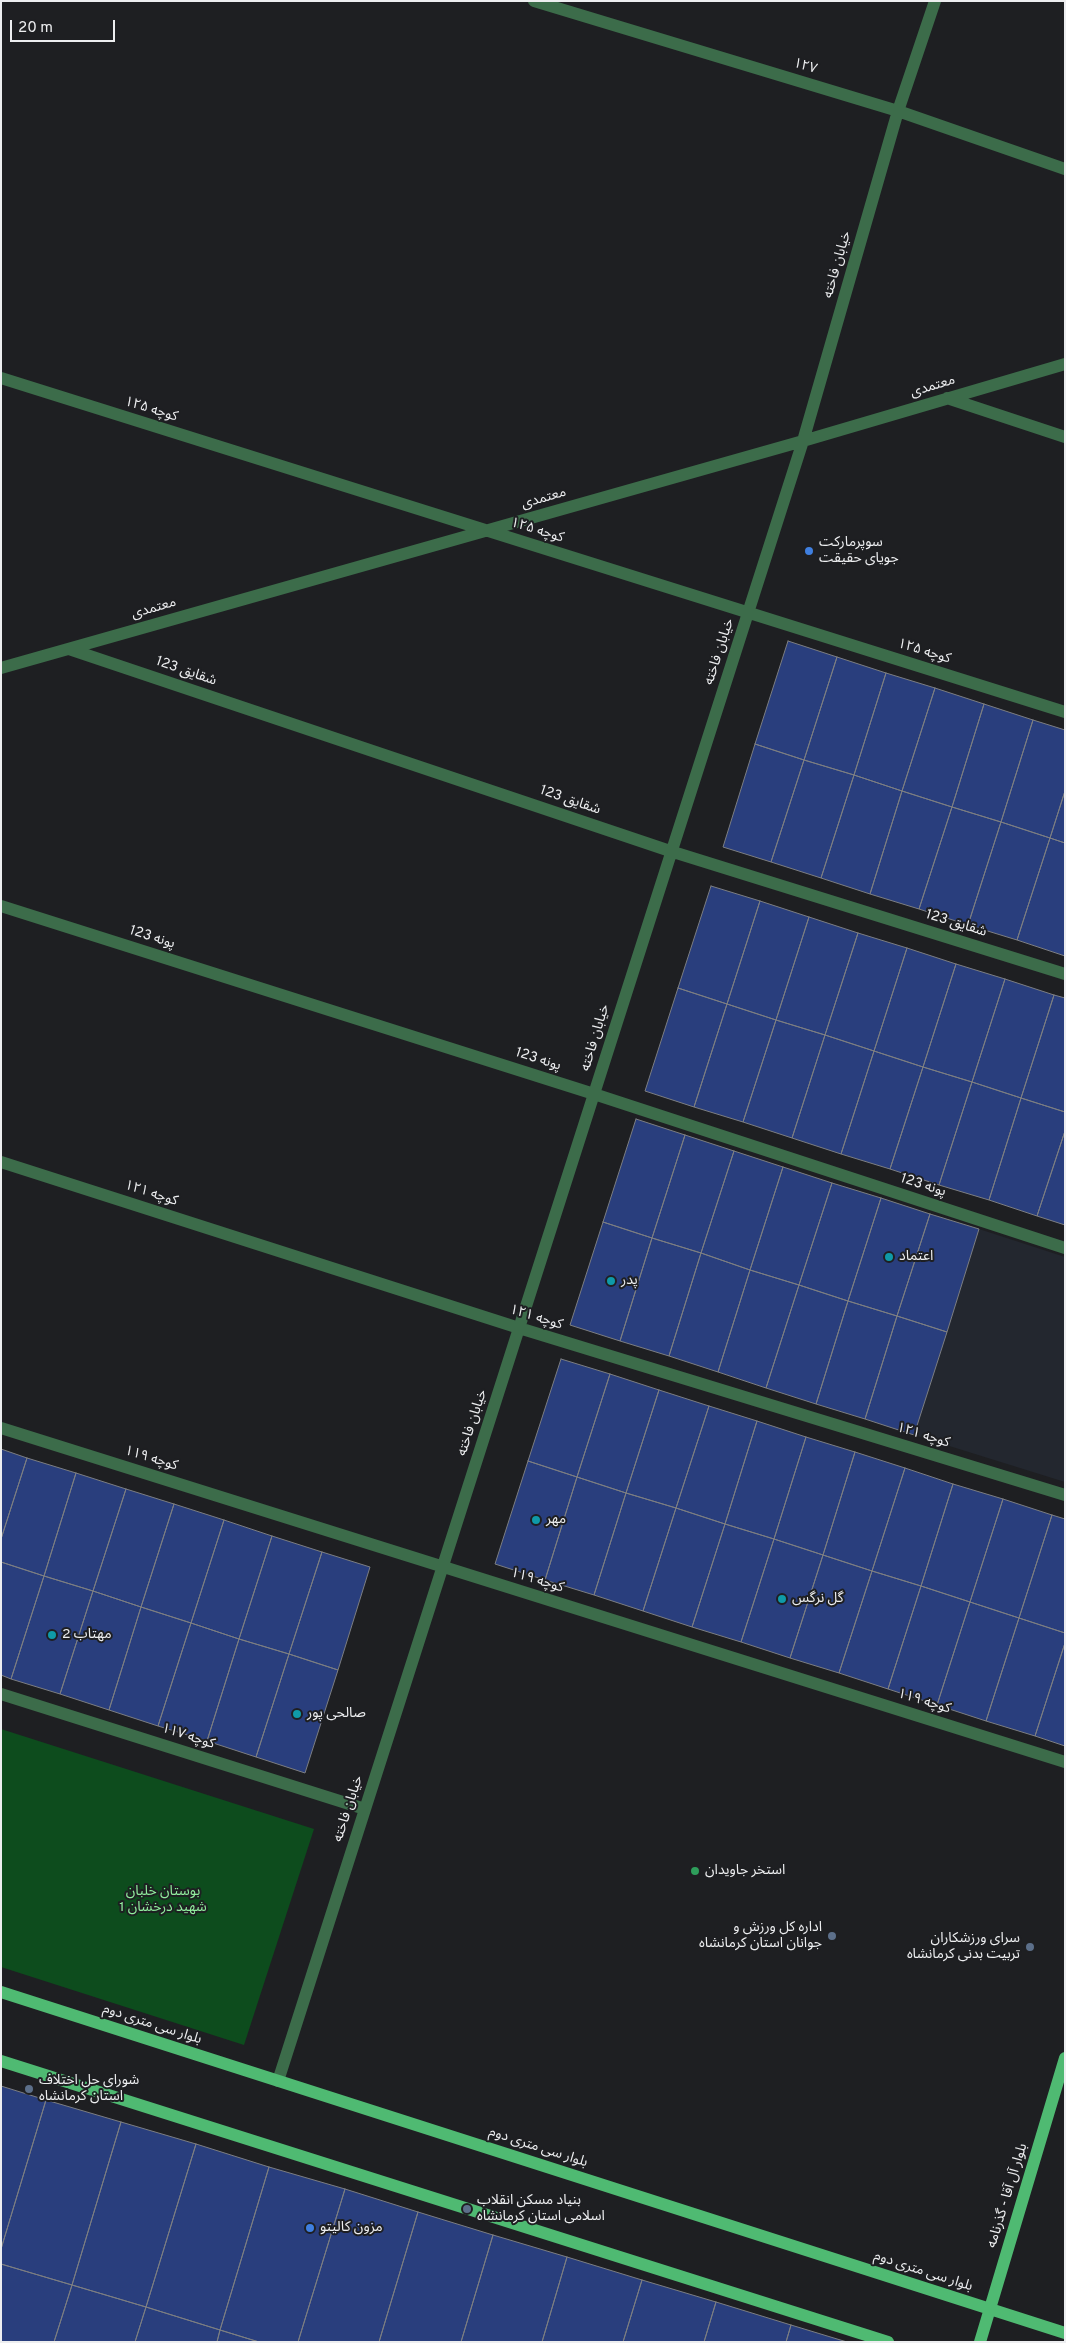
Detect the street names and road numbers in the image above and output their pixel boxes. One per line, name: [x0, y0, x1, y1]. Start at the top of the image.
street label: ۱۲۷: [791, 55, 819, 79]
street label: خیابان فاخته: [820, 230, 856, 300]
street label: معتمدی: [909, 372, 957, 402]
street label: کوچه ۱۲۵: [122, 394, 180, 426]
street label: معتمدی: [520, 485, 568, 513]
street label: کوچه ۱۲۵: [508, 515, 566, 547]
street label: معتمدی: [130, 595, 178, 623]
street label: خیابان فاخته: [701, 617, 739, 687]
street label: کوچه ۱۲۵: [895, 636, 953, 668]
street label: 123 شقایق: [153, 654, 219, 690]
street label: 123 شقایق: [537, 783, 603, 819]
street label: 123 شقایق: [923, 907, 989, 941]
street label: 123 پونه: [127, 923, 177, 953]
street label: خیابان فاخته: [578, 1003, 614, 1073]
street label: 123 پونه: [513, 1045, 563, 1075]
street label: 123 پونه: [898, 1171, 948, 1201]
street label: کوچه ۱۲۱: [122, 1178, 180, 1210]
street label: کوچه ۱۲۱: [507, 1302, 565, 1334]
street label: خیابان فاخته: [454, 1388, 492, 1458]
street label: کوچه ۱۲۱: [894, 1420, 952, 1452]
street label: کوچه ۱۱۹: [122, 1443, 180, 1475]
street label: کوچه ۱۱۹: [508, 1565, 566, 1597]
street label: کوچه ۱۱۹: [895, 1686, 953, 1718]
street label: کوچه ۱۱۷: [159, 1721, 217, 1753]
street label: خیابان فاخته: [330, 1774, 368, 1844]
street label: بلوار سی متری دوم: [101, 2001, 203, 2049]
street label: بلوار سی متری دوم: [487, 2124, 589, 2172]
street label: بلوار آل آقا - گذرنامه: [984, 2142, 1032, 2250]
street label: بلوار سی متری دوم: [872, 2248, 974, 2296]

